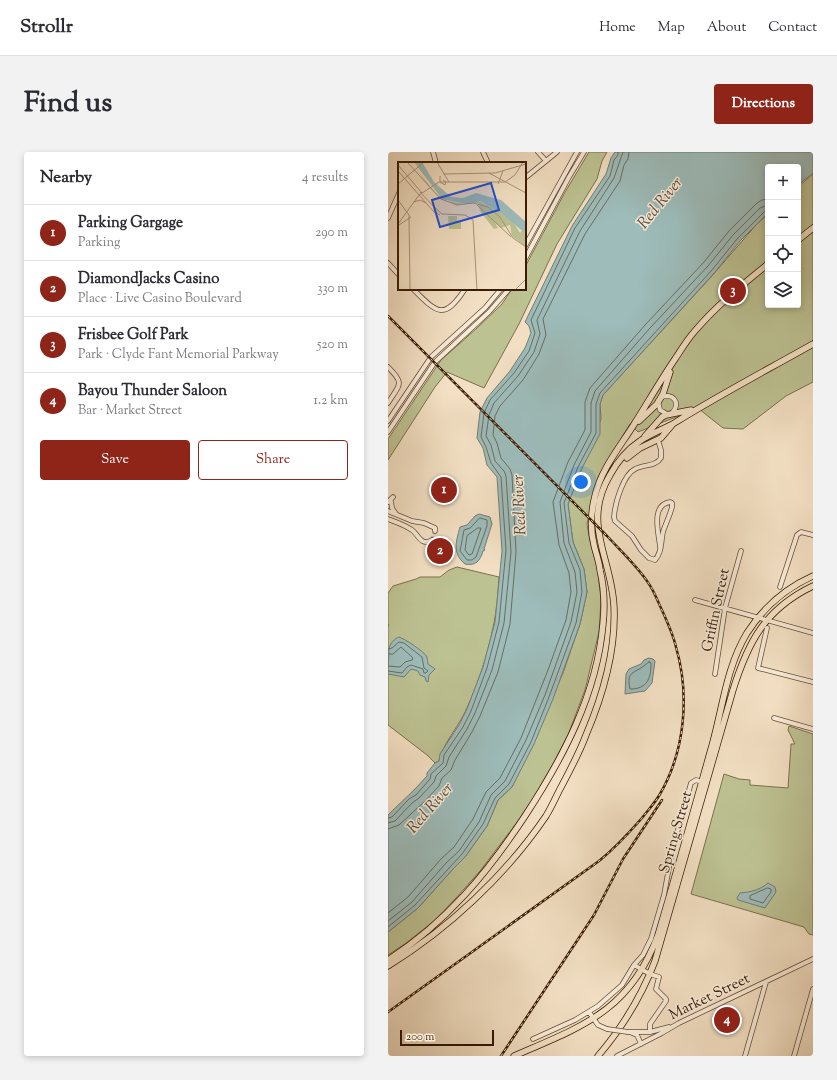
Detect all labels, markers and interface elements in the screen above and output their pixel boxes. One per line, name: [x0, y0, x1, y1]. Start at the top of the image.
text: Strollr: [20, 14, 73, 41]
text: Home: [599, 18, 636, 38]
text: Map: [658, 18, 685, 38]
text: About: [707, 18, 746, 38]
text: Contact: [768, 18, 817, 38]
text: Find us: [24, 84, 112, 124]
button: Directions: [714, 84, 813, 124]
inset map: [398, 162, 526, 290]
map controls: [765, 164, 801, 308]
button: +: [765, 164, 801, 200]
text: Nearby: [40, 166, 92, 190]
text: 4 results: [302, 169, 348, 187]
water label: Red River: [633, 172, 689, 234]
button: −: [765, 200, 801, 236]
text: Parking Gargage: [78, 213, 183, 234]
text: 1: [51, 224, 55, 242]
text: 290 m: [315, 224, 348, 242]
text: Parking: [78, 234, 120, 252]
button: locate: [765, 236, 801, 272]
text: DiamondJacks Casino: [78, 269, 219, 290]
button: layers: [765, 272, 801, 308]
pin: 3: [720, 276, 746, 306]
text: 2: [50, 280, 56, 298]
text: 330 m: [317, 280, 348, 298]
text: Place · Live Casino Boulevard: [78, 290, 242, 308]
text: Frisbee Golf Park: [78, 325, 189, 346]
text: 3: [50, 336, 56, 354]
text: 520 m: [317, 336, 348, 354]
text: Park · Clyde Fant Memorial Parkway: [78, 346, 279, 364]
text: Bayou Thunder Saloon: [78, 381, 227, 402]
text: 4: [50, 392, 56, 410]
text: 1.2 km: [314, 392, 348, 410]
text: Bar · Market Street: [78, 402, 182, 420]
button: Save: [40, 440, 190, 480]
button: Share: [198, 440, 348, 480]
your location: [571, 472, 591, 492]
water label: Red River: [507, 474, 534, 536]
pin: 1: [431, 475, 457, 505]
pin: 2: [427, 536, 453, 566]
street label: Griffin Street: [697, 567, 736, 654]
water label: Red River: [402, 778, 460, 839]
street label: Spring Street: [655, 789, 698, 876]
street label: Market Street: [666, 969, 754, 1026]
pin: 4: [714, 1005, 740, 1035]
scale bar: [400, 1028, 494, 1047]
text: 200 m: [406, 1029, 434, 1045]

